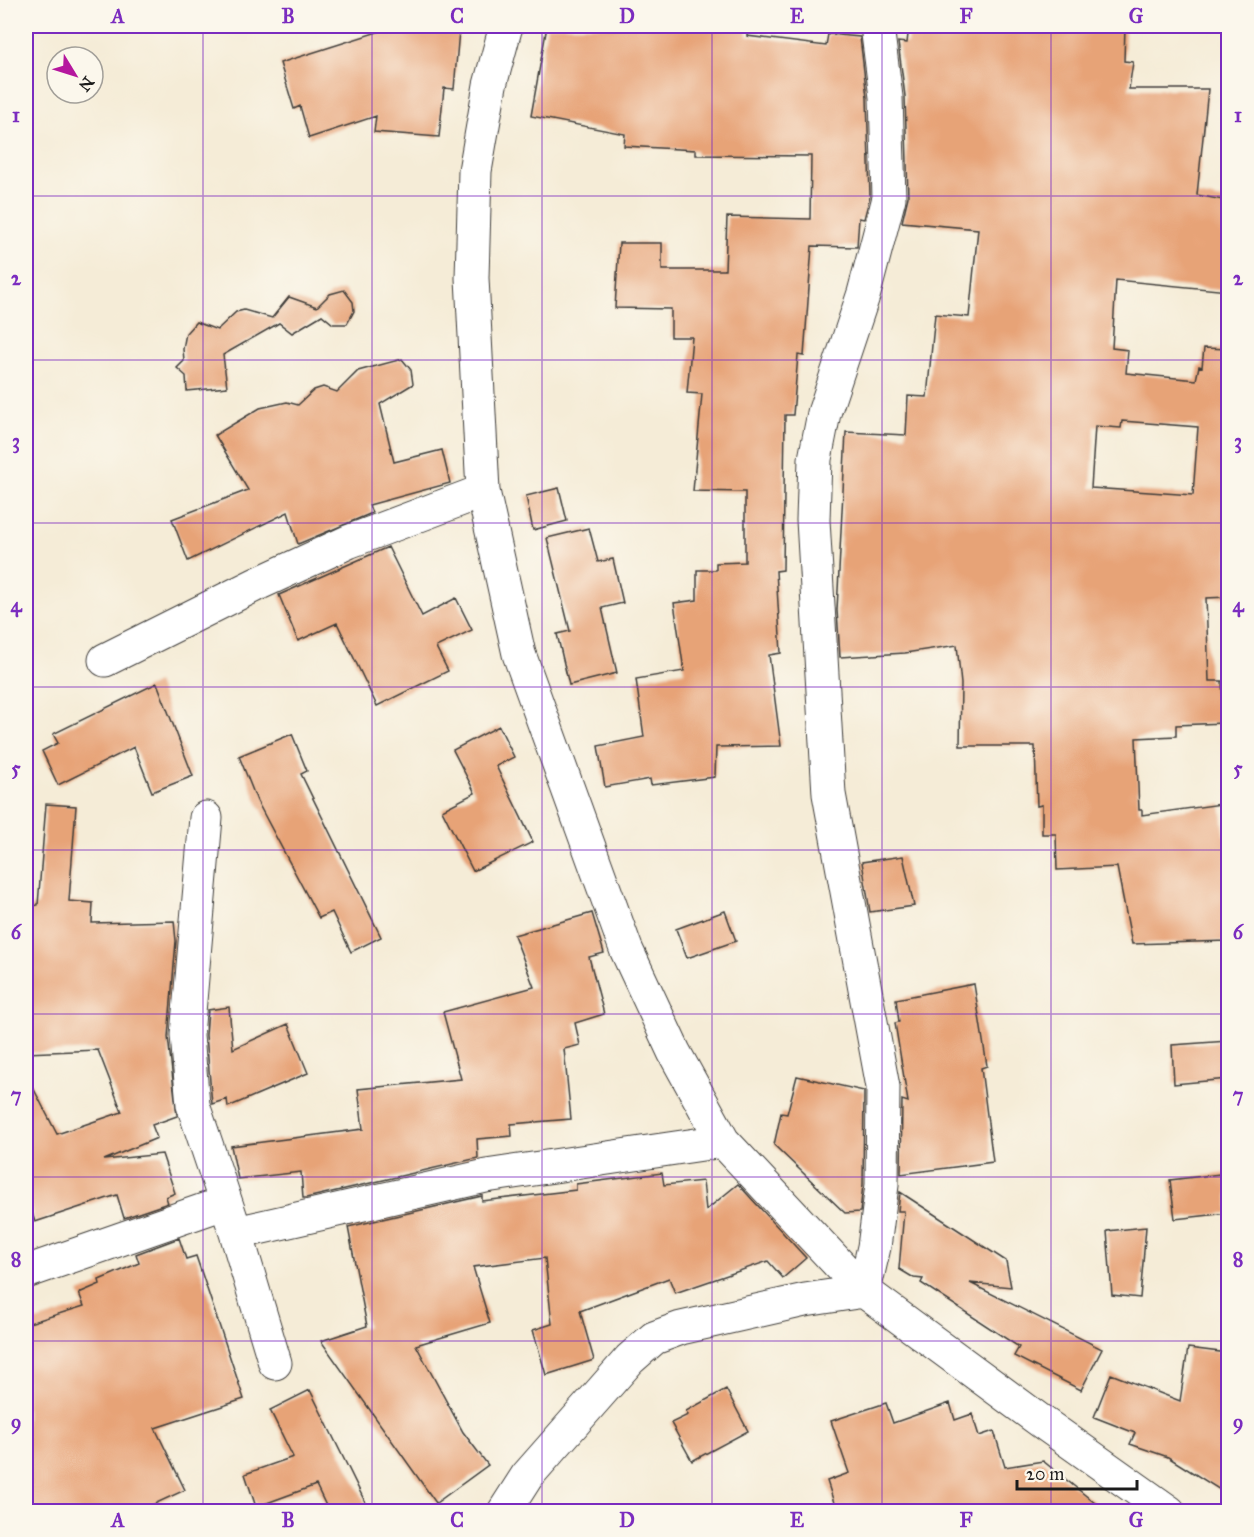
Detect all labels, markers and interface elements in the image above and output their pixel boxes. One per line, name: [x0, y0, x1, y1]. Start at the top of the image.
text: A: [109, 4, 125, 28]
text: B: [281, 4, 295, 28]
text: C: [450, 4, 464, 28]
text: D: [619, 4, 635, 28]
text: E: [790, 4, 805, 28]
text: F: [959, 4, 973, 28]
text: G: [1129, 4, 1144, 28]
north arrow: [45, 45, 105, 105]
text: N: [75, 73, 98, 95]
text: 1: [12, 103, 20, 127]
text: 1: [1234, 103, 1242, 127]
text: 2: [11, 266, 22, 290]
text: 2: [1233, 266, 1244, 290]
text: 3: [12, 429, 20, 454]
text: 3: [1234, 429, 1242, 454]
text: 4: [10, 593, 22, 618]
text: 4: [1232, 593, 1244, 618]
text: 5: [11, 756, 21, 780]
text: 5: [1233, 756, 1243, 780]
text: 6: [11, 920, 23, 944]
text: 6: [1233, 920, 1245, 944]
text: 7: [11, 1083, 22, 1107]
text: 7: [1233, 1083, 1244, 1107]
text: 8: [11, 1247, 21, 1271]
text: 8: [1233, 1247, 1243, 1271]
text: 9: [11, 1410, 21, 1435]
text: 9: [1233, 1410, 1243, 1435]
scale bar: [1017, 1453, 1137, 1491]
text: 20 m: [1026, 1463, 1064, 1485]
text: A: [109, 1508, 125, 1532]
text: B: [281, 1508, 295, 1532]
text: C: [450, 1508, 464, 1532]
text: D: [619, 1508, 635, 1532]
text: E: [790, 1508, 805, 1532]
text: F: [959, 1508, 973, 1532]
text: G: [1129, 1508, 1144, 1532]

